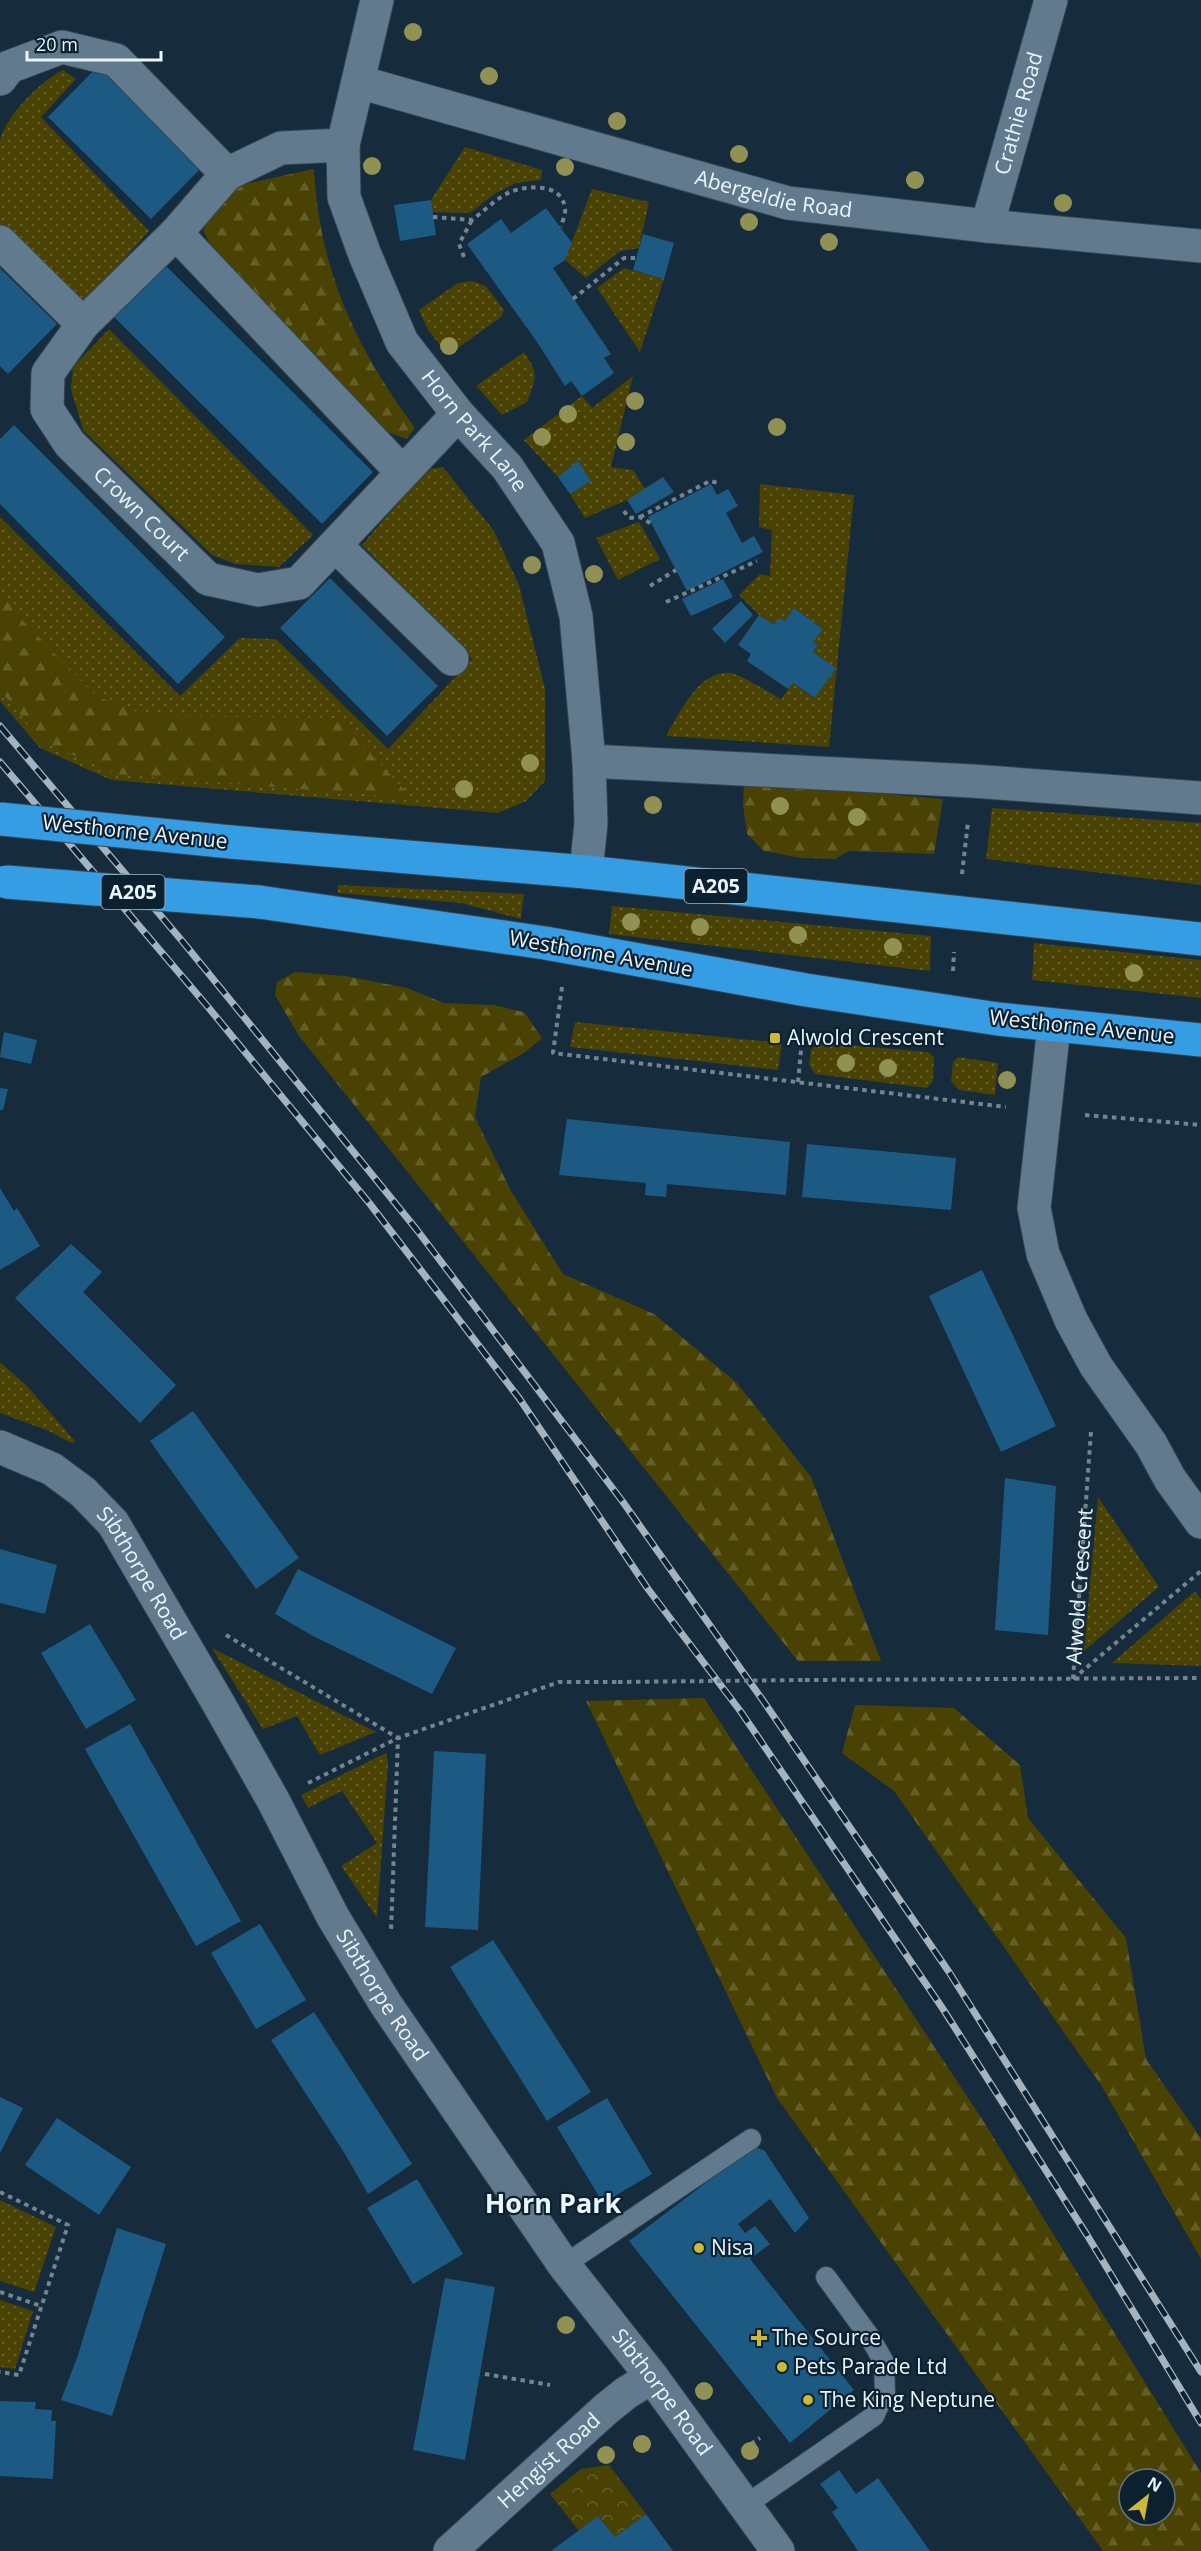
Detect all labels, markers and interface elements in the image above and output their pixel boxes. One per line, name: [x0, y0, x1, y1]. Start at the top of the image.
scale bar: [27, 24, 160, 62]
text: 20 m: [36, 32, 78, 56]
street label: Crathie Road: [987, 48, 1049, 178]
street label: Abergeldie Road: [692, 162, 854, 223]
street label: Horn Park Lane: [416, 364, 535, 497]
street label: Crown Court: [88, 460, 196, 566]
street label: Westhorne Avenue: [41, 807, 229, 855]
road number: A205: [684, 869, 748, 903]
road number: A205: [102, 875, 164, 909]
street label: Westhorne Avenue: [507, 923, 695, 983]
street label: Westhorne Avenue: [988, 1002, 1176, 1050]
place label: Alwold Crescent: [787, 1023, 944, 1051]
marker: Alwold Crescent: [768, 1031, 782, 1045]
street label: Sibthorpe Road: [91, 1500, 193, 1645]
street label: Alwold Crescent: [1059, 1507, 1098, 1666]
street label: Sibthorpe Road: [330, 1923, 436, 2066]
district label: Horn Park: [485, 2184, 622, 2221]
place label: Nisa: [711, 2233, 754, 2261]
marker: Nisa: [692, 2241, 706, 2255]
street label: Sibthorpe Road: [606, 2322, 719, 2461]
place label: The Source: [772, 2323, 881, 2351]
marker: The Source: [750, 2329, 768, 2347]
place label: Pets Parade Ltd: [794, 2352, 947, 2380]
marker: Pets Parade Ltd: [775, 2360, 789, 2374]
place label: The King Neptune: [820, 2385, 995, 2413]
marker: The King Neptune: [801, 2393, 815, 2407]
street label: Hengist Road: [491, 2406, 606, 2514]
north arrow: [1117, 2467, 1177, 2527]
text: N: [1143, 2471, 1166, 2497]

